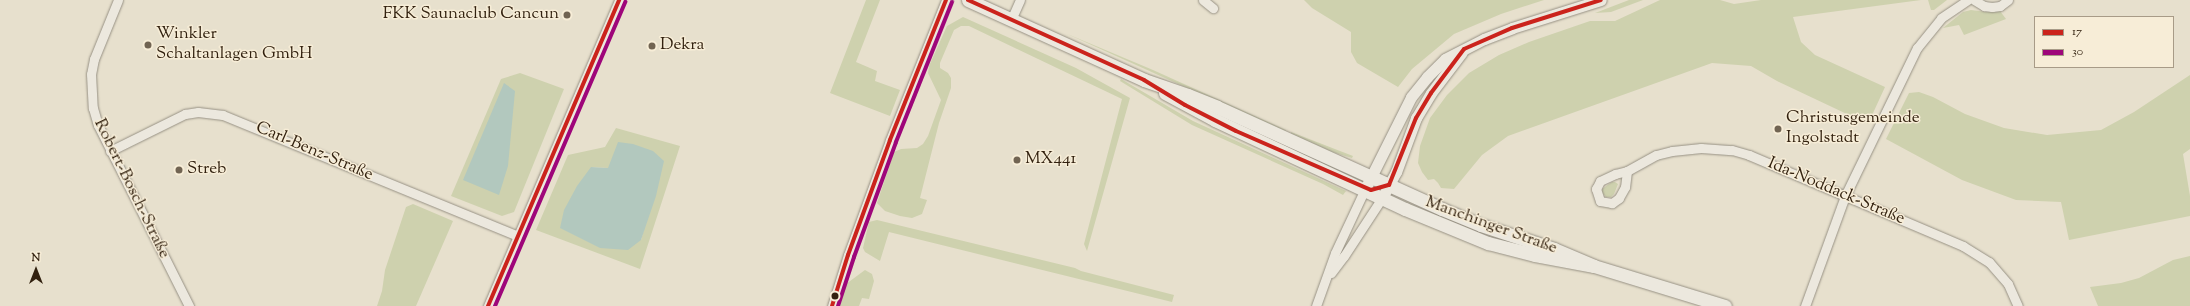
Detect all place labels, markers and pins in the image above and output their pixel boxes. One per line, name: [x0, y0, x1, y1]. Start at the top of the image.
place label: FKK Saunaclub Cancun: [383, 5, 559, 25]
marker: FKK Saunaclub Cancun: [562, 10, 572, 20]
place label: Winkler Schaltanlagen GmbH: [156, 25, 313, 65]
place label: Dekra: [660, 36, 704, 56]
marker: Winkler Schaltanlagen GmbH: [143, 40, 153, 50]
marker: Dekra: [647, 41, 657, 51]
place label: Christusgemeinde Ingolstadt: [1786, 109, 1920, 149]
marker: Christusgemeinde Ingolstadt: [1773, 124, 1783, 134]
place label: MX441: [1025, 150, 1076, 170]
marker: MX441: [1012, 155, 1022, 165]
place label: Streb: [187, 160, 226, 180]
marker: Streb: [174, 165, 184, 175]
unlabelled marker: [830, 291, 840, 301]

